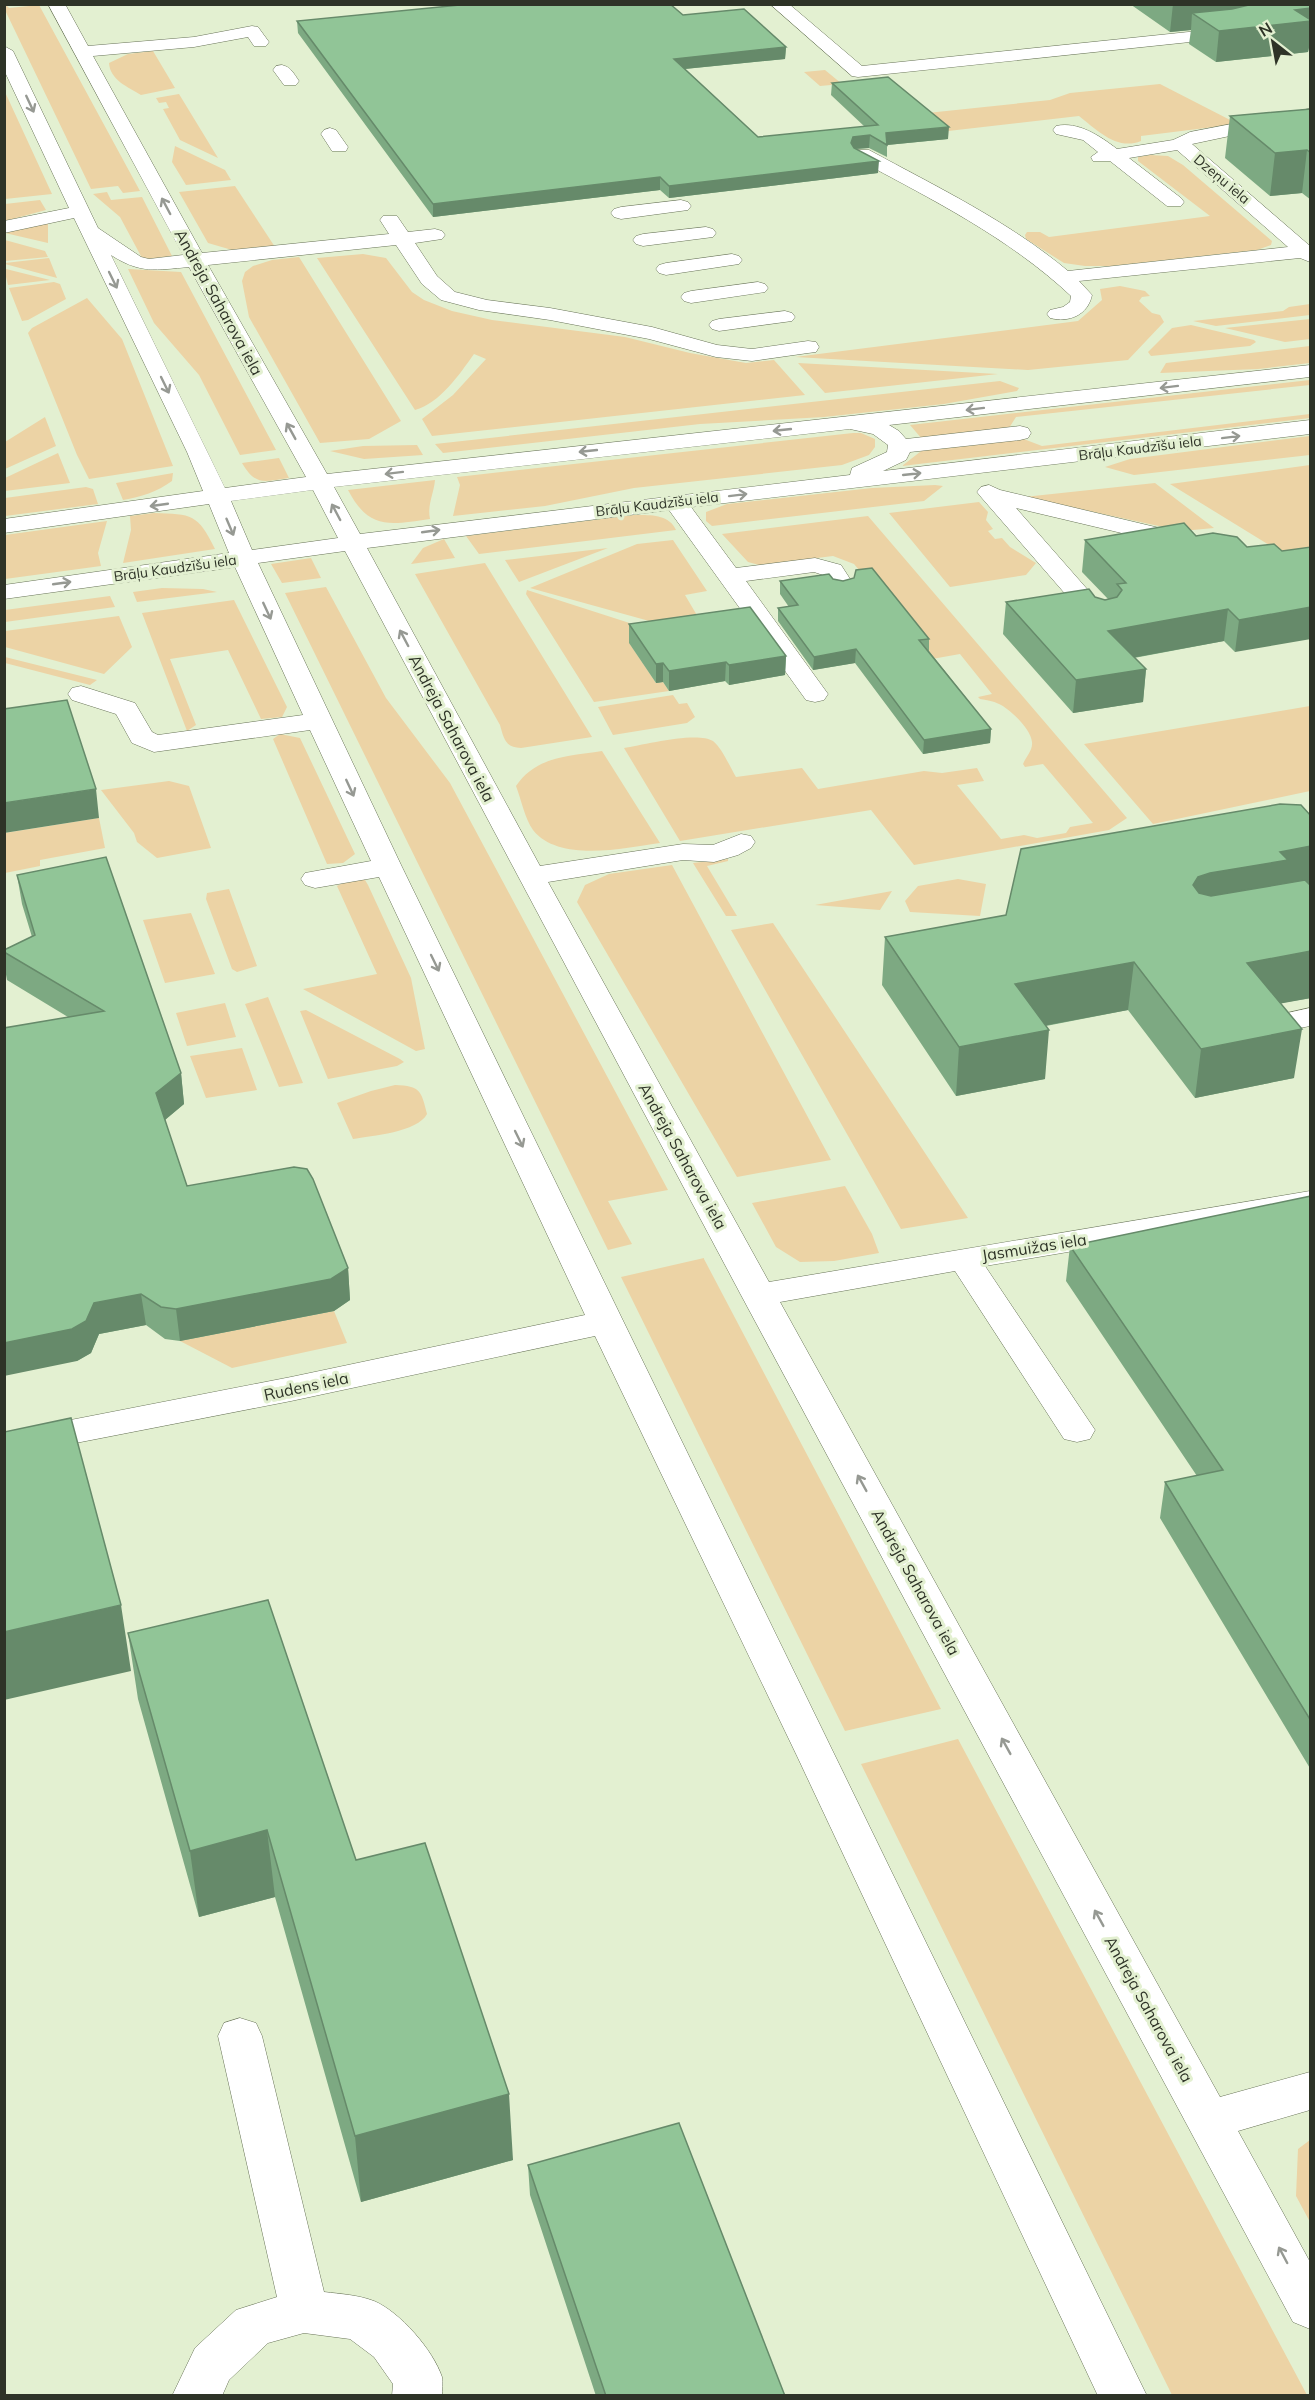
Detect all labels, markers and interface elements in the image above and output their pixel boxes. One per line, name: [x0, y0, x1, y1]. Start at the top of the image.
north arrow: [1243, 12, 1303, 72]
text: N: [1255, 17, 1276, 41]
one-way arrow: [24, 95, 36, 113]
street label: Dzeņu iela: [1190, 150, 1254, 208]
one-way arrow: [160, 197, 171, 215]
street label: Andreja Saharova iela: [170, 225, 268, 379]
one-way arrow: [108, 271, 120, 289]
one-way arrow: [160, 376, 172, 394]
one-way arrow: [1159, 382, 1179, 393]
one-way arrow: [966, 404, 986, 415]
one-way arrow: [284, 423, 296, 440]
one-way arrow: [773, 425, 792, 436]
one-way arrow: [1221, 431, 1241, 442]
street label: Brāļu Kaudzīšu iela: [1077, 432, 1203, 464]
one-way arrow: [579, 446, 599, 457]
one-way arrow: [385, 468, 405, 479]
one-way arrow: [902, 469, 922, 480]
street label: Brāļu Kaudzīšu iela: [594, 488, 720, 520]
one-way arrow: [727, 489, 747, 500]
one-way arrow: [149, 499, 169, 510]
one-way arrow: [330, 504, 341, 522]
one-way arrow: [225, 517, 236, 536]
one-way arrow: [421, 526, 441, 537]
street label: Brāļu Kaudzīšu iela: [112, 550, 238, 586]
one-way arrow: [52, 578, 72, 589]
one-way arrow: [262, 602, 274, 620]
one-way arrow: [398, 630, 409, 648]
street label: Andreja Saharova iela: [405, 651, 499, 805]
one-way arrow: [345, 778, 357, 796]
one-way arrow: [429, 954, 441, 972]
street label: Andreja Saharova iela: [634, 1079, 732, 1233]
one-way arrow: [514, 1130, 526, 1148]
street label: Jasmuižas iela: [980, 1229, 1088, 1265]
street label: Rudens iela: [262, 1367, 350, 1405]
one-way arrow: [856, 1475, 867, 1493]
street label: Andreja Saharova iela: [867, 1505, 965, 1659]
one-way arrow: [1000, 1738, 1011, 1756]
one-way arrow: [1093, 1909, 1104, 1927]
street label: Andreja Saharova iela: [1100, 1932, 1198, 2086]
one-way arrow: [1277, 2247, 1289, 2264]

